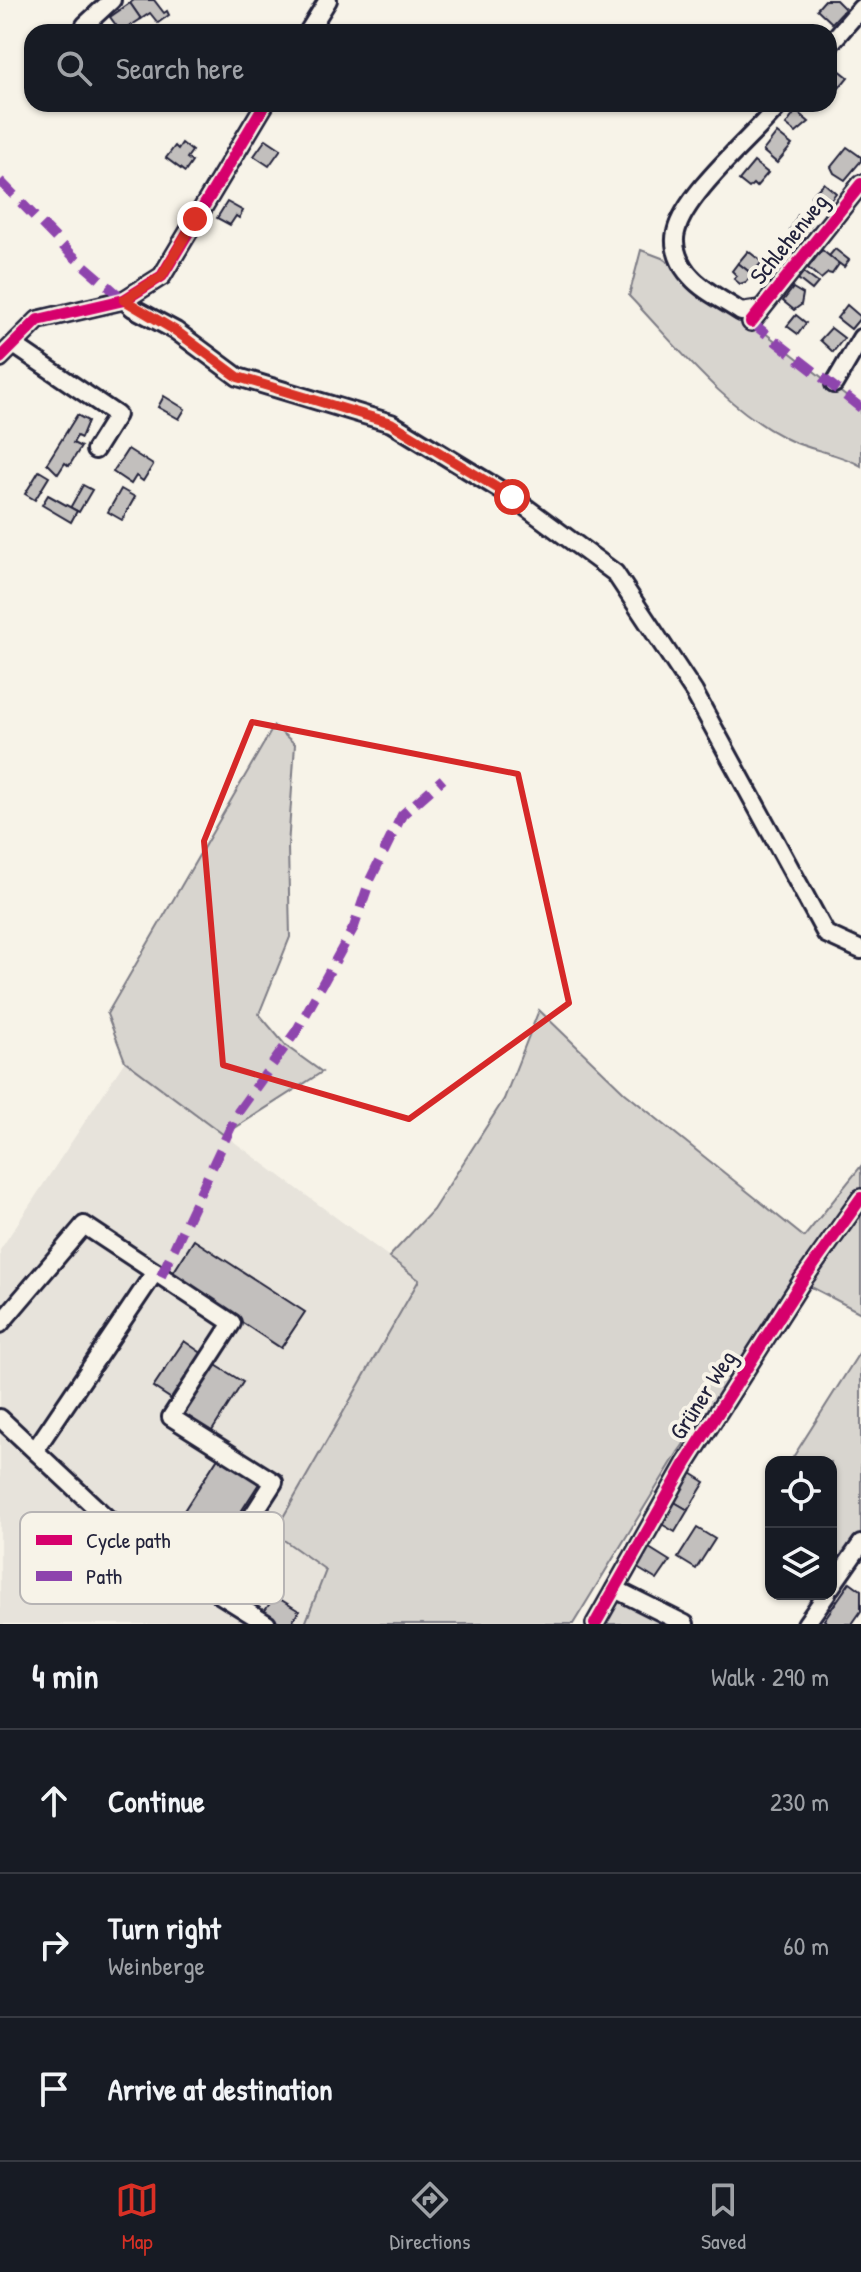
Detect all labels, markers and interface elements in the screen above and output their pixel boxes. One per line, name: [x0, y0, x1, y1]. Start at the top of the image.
search box: [24, 24, 837, 112]
icon: search: [52, 46, 96, 90]
text: Search here: [116, 48, 244, 88]
street label: Schlehenweg: [742, 186, 835, 290]
route end: [177, 201, 213, 237]
route start: [494, 479, 530, 515]
street label: Grüner Weg: [661, 1344, 743, 1445]
map controls: [765, 1456, 837, 1600]
button: locate: [765, 1456, 837, 1528]
legend: [20, 1512, 284, 1604]
text: Cycle path: [86, 1525, 170, 1555]
button: layers: [765, 1528, 837, 1600]
text: Path: [86, 1561, 122, 1591]
text: 4 min: [32, 1653, 99, 1699]
text: Walk · 290 m: [711, 1659, 829, 1694]
icon: ahead: [32, 1779, 76, 1823]
text: Continue: [108, 1781, 205, 1821]
text: 230 m: [770, 1784, 829, 1819]
text: Turn right: [108, 1908, 221, 1948]
icon: right: [32, 1923, 76, 1967]
text: 60 m: [783, 1928, 829, 1963]
text: Weinberge: [108, 1948, 205, 1983]
icon: arrive: [32, 2067, 76, 2111]
text: Arrive at destination: [108, 2069, 333, 2109]
tab: Map: [115, 2178, 159, 2256]
tab: Directions: [390, 2178, 471, 2256]
tab: Saved: [701, 2178, 746, 2256]

